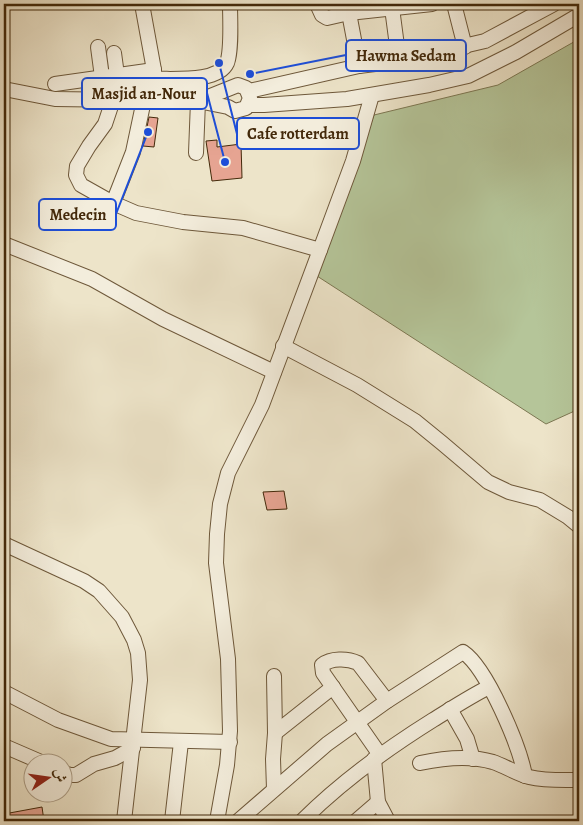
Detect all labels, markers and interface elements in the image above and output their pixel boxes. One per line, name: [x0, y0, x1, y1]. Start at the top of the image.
callout: Hawma Sedam: [346, 40, 466, 71]
text: Hawma Sedam: [356, 45, 457, 67]
callout: Masjid an-Nour: [82, 78, 207, 109]
text: Masjid an-Nour: [92, 83, 197, 105]
callout: Cafe rotterdam: [237, 118, 359, 149]
text: Cafe rotterdam: [247, 123, 350, 145]
callout: Medecin: [39, 199, 116, 230]
text: Medecin: [49, 204, 107, 226]
north arrow: [22, 752, 72, 802]
text: ش: [49, 766, 71, 784]

